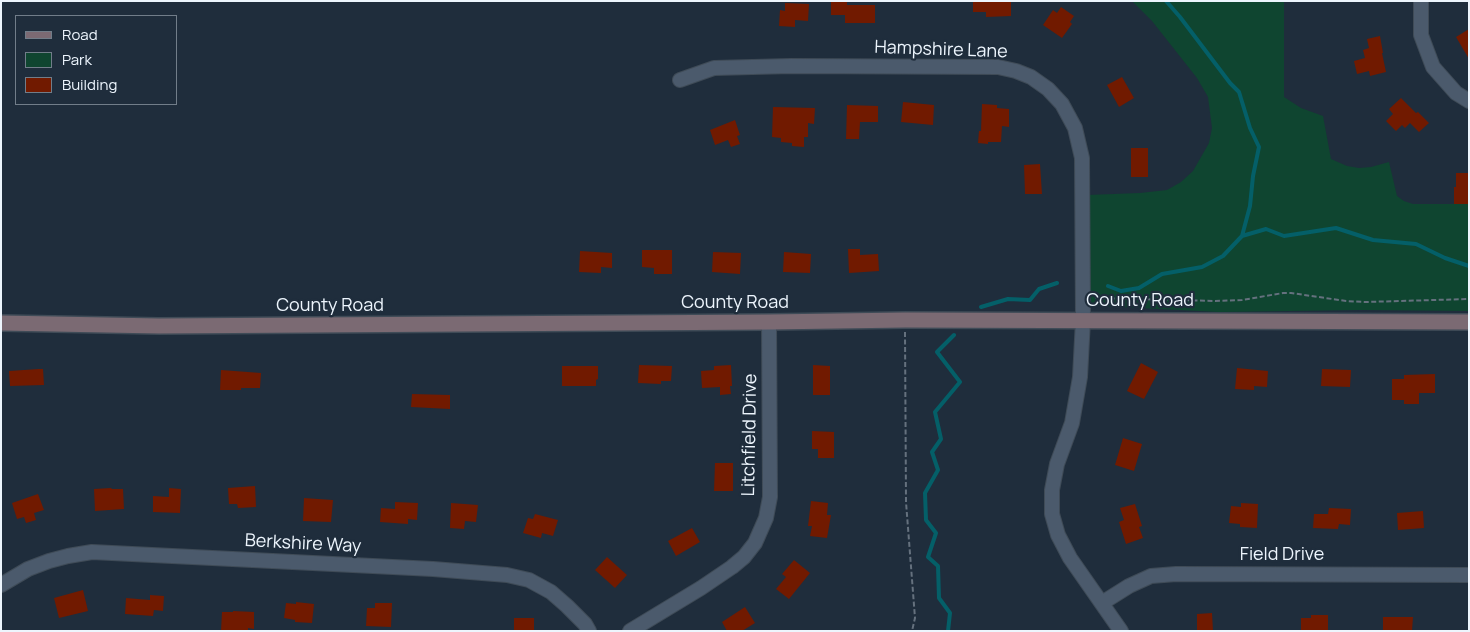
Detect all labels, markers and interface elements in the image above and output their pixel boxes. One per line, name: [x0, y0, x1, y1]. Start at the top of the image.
legend: [15, 15, 178, 105]
text: Road: [62, 24, 98, 45]
street label: Hampshire Lane: [874, 37, 1008, 63]
text: Park: [62, 49, 92, 70]
text: Building: [62, 74, 117, 95]
street label: County Road: [1086, 290, 1194, 312]
street label: County Road: [681, 292, 789, 314]
street label: County Road: [276, 295, 384, 317]
street label: Litchfield Drive: [738, 373, 762, 497]
street label: Berkshire Way: [244, 530, 362, 558]
street label: Field Drive: [1240, 544, 1324, 566]

